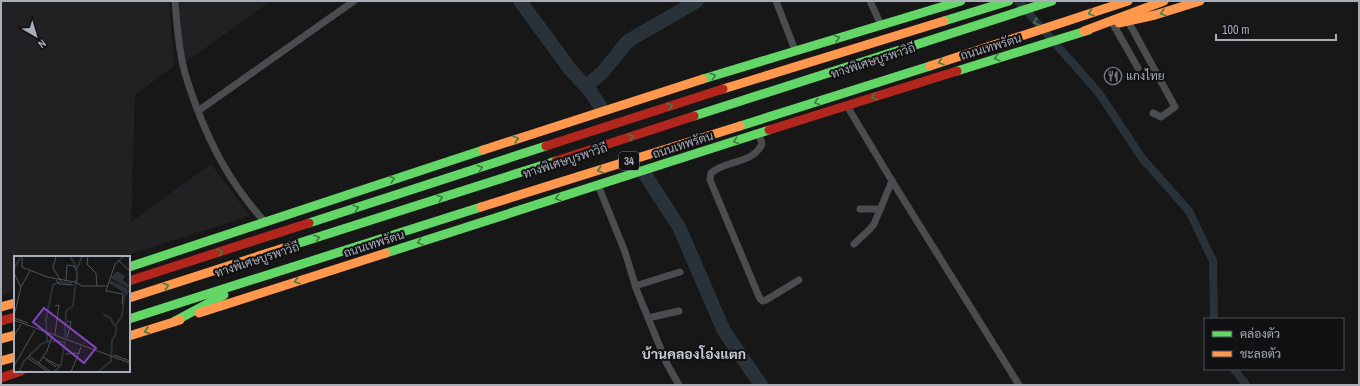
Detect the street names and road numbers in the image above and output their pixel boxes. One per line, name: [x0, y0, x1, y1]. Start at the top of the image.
street label: ถนนเทพรัตน: [958, 30, 1024, 64]
street label: ทางพิเศษบูรพาวิถี: [829, 40, 917, 82]
street label: ถนนเทพรัตน: [650, 128, 716, 162]
street label: ทางพิเศษบูรพาวิถี: [521, 140, 609, 182]
road number: 34: [619, 152, 639, 170]
street label: ถนนเทพรัตน: [341, 227, 407, 261]
street label: ทางพิเศษบูรพาวิถี: [213, 239, 301, 281]

